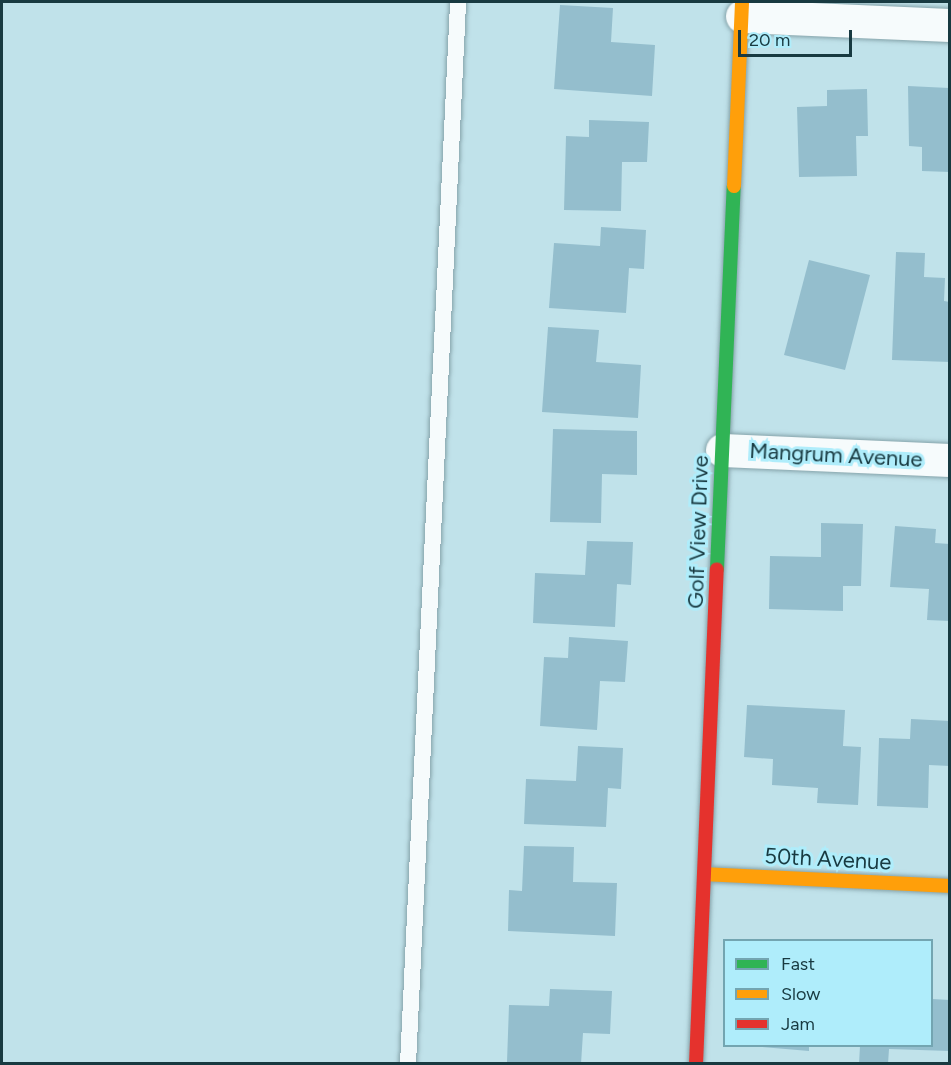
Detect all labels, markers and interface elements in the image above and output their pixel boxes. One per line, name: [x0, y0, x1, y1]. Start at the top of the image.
scale bar: [741, 18, 855, 56]
text: 20 m: [749, 29, 790, 51]
street label: Mangrum Avenue: [749, 437, 923, 473]
street label: Golf View Drive: [682, 455, 714, 609]
street label: 50th Avenue: [764, 842, 892, 876]
legend: [723, 939, 933, 1047]
text: Fast: [781, 953, 815, 975]
text: Slow: [781, 983, 820, 1005]
text: Jam: [781, 1013, 815, 1035]

